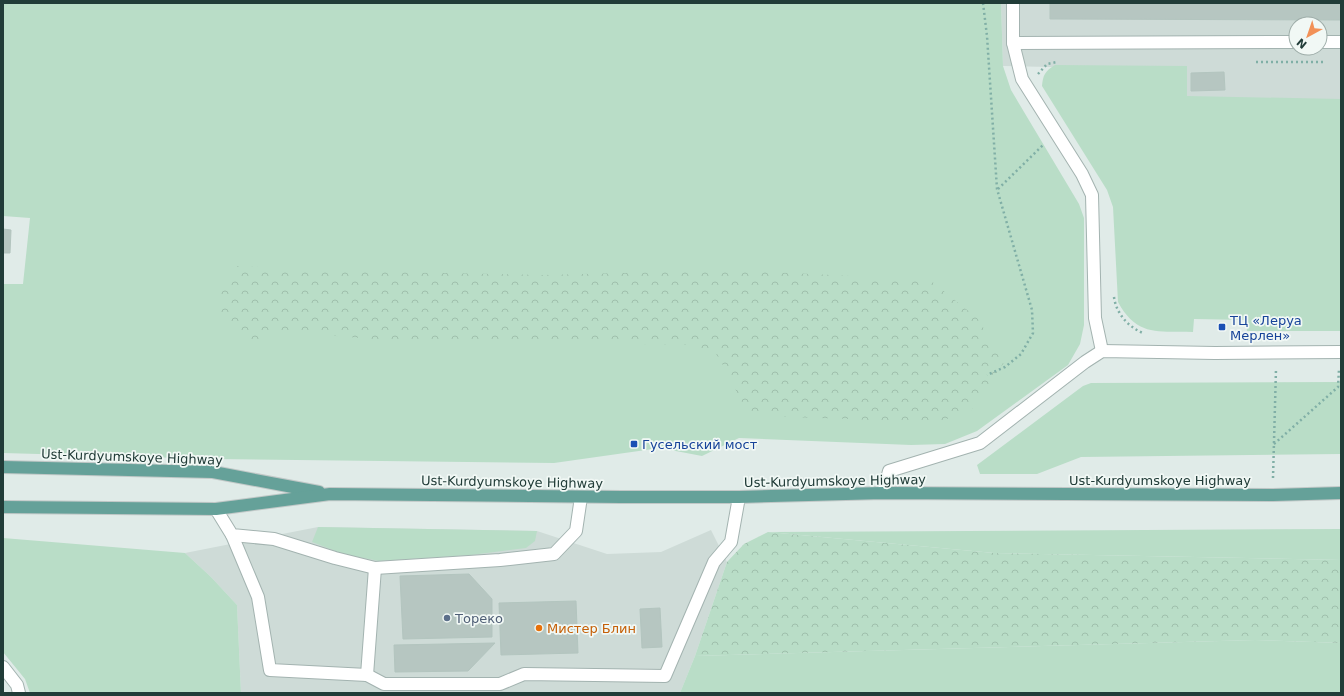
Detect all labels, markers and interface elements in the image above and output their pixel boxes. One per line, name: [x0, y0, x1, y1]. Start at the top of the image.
north arrow: [1288, 16, 1328, 56]
text: N: [1294, 35, 1310, 51]
place label: ТЦ «Леруа Мерлен»: [1229, 313, 1302, 343]
marker: ТЦ «Леруа Мерлен»: [1217, 322, 1227, 332]
place label: Гусельский мост: [642, 437, 758, 452]
marker: Гусельский мост: [629, 439, 639, 449]
street label: Ust-Kurdyumskoye Highway: [41, 446, 223, 468]
street label: Ust-Kurdyumskoye Highway: [744, 472, 926, 490]
street label: Ust-Kurdyumskoye Highway: [421, 473, 603, 491]
street label: Ust-Kurdyumskoye Highway: [1069, 473, 1251, 488]
place label: Тореко: [454, 611, 503, 626]
marker: Тореко: [442, 613, 452, 623]
place label: Мистер Блин: [547, 621, 636, 636]
marker: Мистер Блин: [534, 623, 544, 633]

